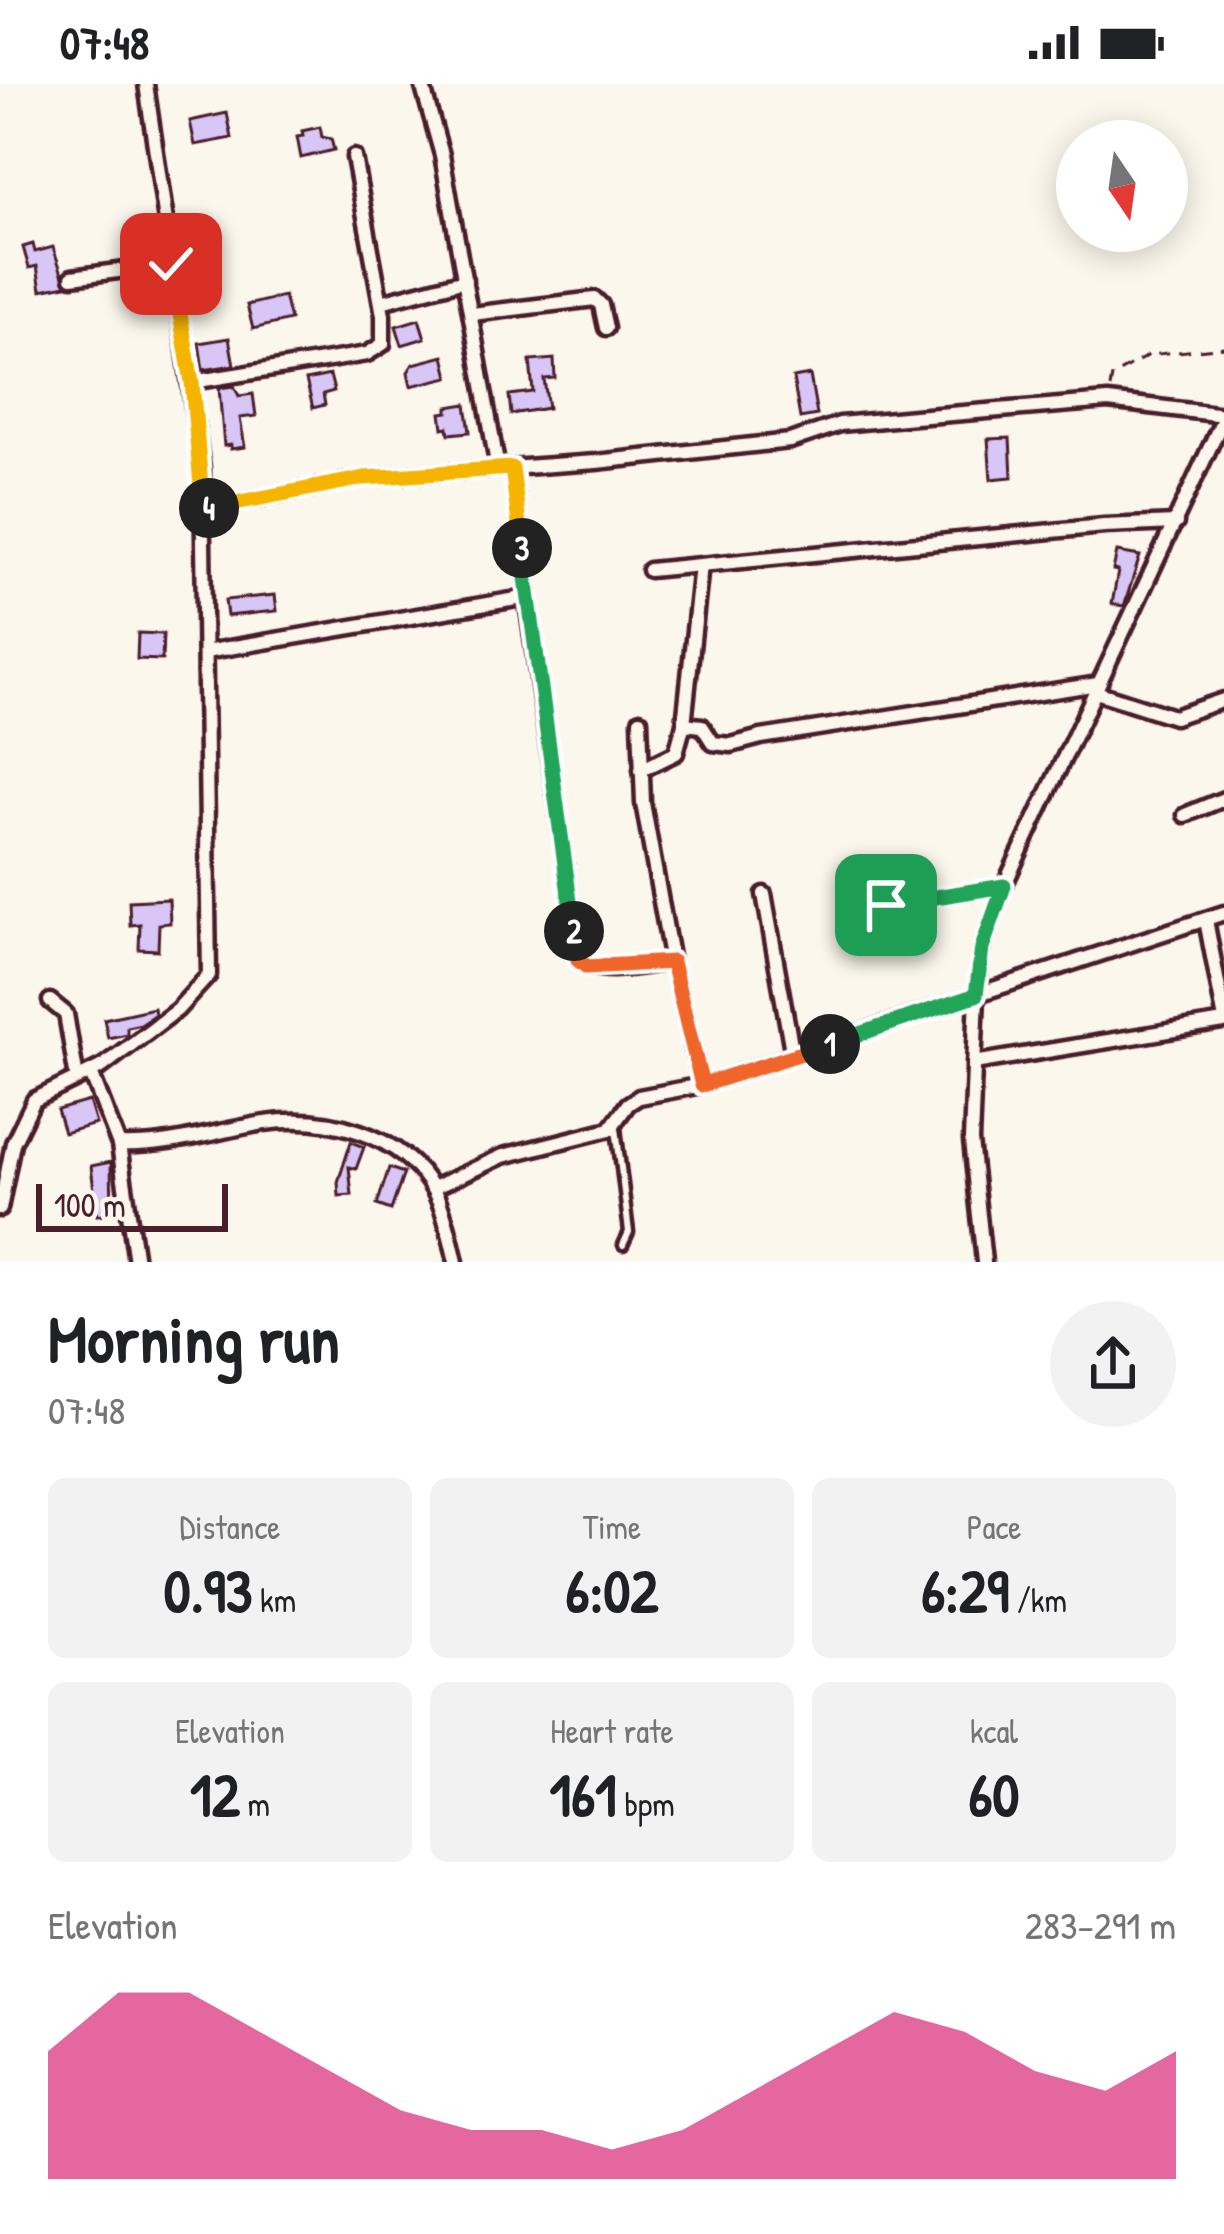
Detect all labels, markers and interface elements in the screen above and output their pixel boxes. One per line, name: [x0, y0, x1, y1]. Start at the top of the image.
text: 07:48: [60, 12, 149, 73]
north arrow: [1056, 120, 1188, 252]
map controls: [1056, 120, 1188, 252]
pin: [120, 213, 222, 315]
icon: check: [138, 231, 204, 297]
pin: 4: [179, 478, 239, 538]
text: 4: [203, 486, 215, 530]
pin: 3: [492, 518, 552, 578]
text: 3: [515, 526, 529, 570]
pin: [835, 854, 937, 956]
icon: arrive: [853, 872, 919, 938]
pin: 2: [544, 901, 604, 961]
text: 2: [566, 909, 582, 953]
pin: 1: [800, 1014, 860, 1074]
text: 1: [824, 1022, 836, 1066]
scale bar: [36, 1178, 228, 1231]
text: 100 m: [54, 1183, 126, 1227]
text: Morning run: [48, 1293, 340, 1383]
button: share: [1050, 1301, 1176, 1427]
text: 07:48: [48, 1383, 125, 1436]
text: Distance: [180, 1505, 280, 1549]
text: Time: [583, 1505, 641, 1549]
text: Pace: [967, 1505, 1021, 1549]
text: 0.93: [164, 1549, 252, 1631]
text: 6:02: [566, 1549, 658, 1631]
text: 6:29: [921, 1549, 1009, 1631]
text: km: [252, 1578, 296, 1622]
text: /km: [1009, 1578, 1067, 1622]
text: Elevation: [175, 1709, 285, 1753]
text: Heart rate: [550, 1709, 674, 1753]
text: kcal: [970, 1709, 1018, 1753]
text: 12: [190, 1753, 240, 1835]
text: 161: [549, 1753, 617, 1835]
text: 60: [969, 1753, 1019, 1835]
text: m: [240, 1782, 270, 1826]
text: bpm: [617, 1782, 675, 1826]
text: Elevation: [48, 1898, 178, 1951]
text: 283–291 m: [1025, 1898, 1176, 1951]

